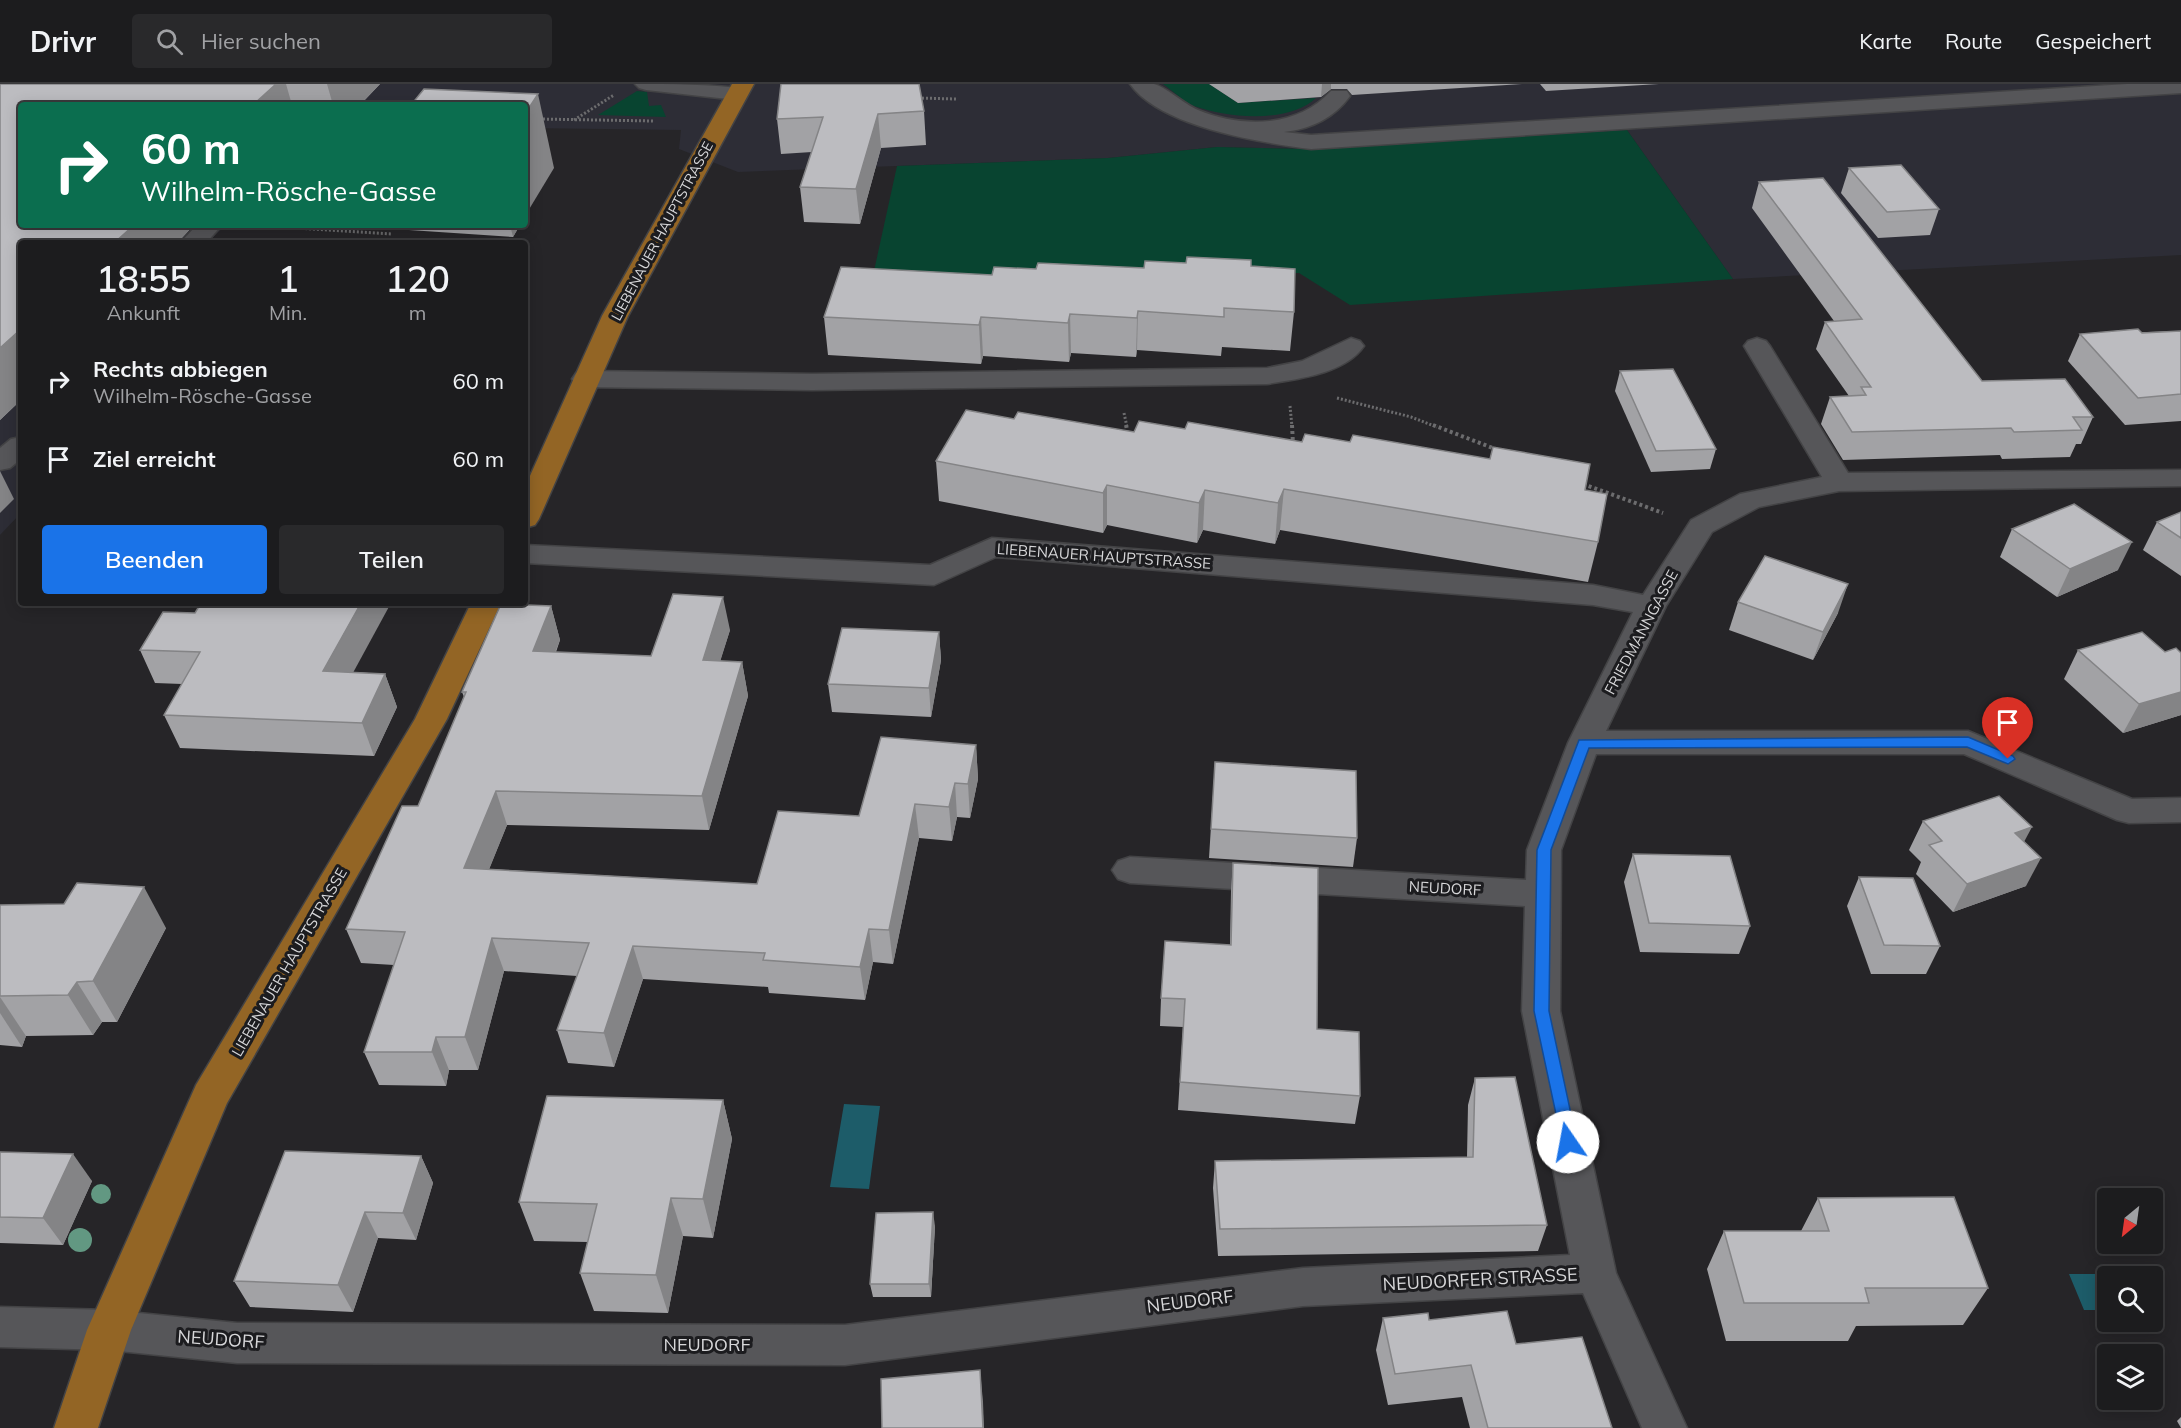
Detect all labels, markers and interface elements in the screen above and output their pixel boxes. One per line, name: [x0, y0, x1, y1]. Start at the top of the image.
search box: [132, 14, 552, 68]
text: Drivr: [30, 24, 96, 59]
icon: search: [153, 25, 186, 58]
text: Hier suchen: [201, 27, 321, 55]
text: Karte: [1859, 28, 1912, 54]
text: Route: [1945, 28, 2002, 54]
text: Gespeichert: [2035, 28, 2151, 54]
text: 60 m: [141, 122, 241, 175]
icon: right: [42, 126, 120, 204]
street label: LIEBENAUER HAUPTSTRASSE: [607, 138, 717, 324]
text: Wilhelm-Rösche-Gasse: [141, 174, 436, 208]
text: 18:55: [96, 256, 191, 301]
text: 1: [277, 256, 299, 301]
text: 120: [385, 256, 450, 301]
text: Ankunft: [107, 300, 180, 325]
text: Min.: [269, 300, 307, 325]
text: m: [409, 300, 426, 325]
text: Rechts abbiegen: [93, 355, 268, 383]
icon: right: [42, 365, 75, 398]
text: 60 m: [453, 367, 504, 395]
text: Wilhelm-Rösche-Gasse: [93, 383, 312, 408]
icon: arrive: [42, 443, 75, 476]
text: Ziel erreicht: [93, 445, 216, 473]
text: 60 m: [453, 445, 504, 473]
button: Beenden: [42, 525, 267, 594]
button: Teilen: [279, 525, 504, 594]
street label: LIEBENAUER HAUPTSTRASSE: [996, 539, 1212, 573]
street label: FRIEDMANNGASSE: [1600, 566, 1682, 698]
pin: [1982, 697, 2033, 759]
icon: arrive: [1991, 706, 2024, 739]
street label: LIEBENAUER HAUPTSTRASSE: [227, 864, 351, 1060]
street label: NEUDORF: [1408, 877, 1482, 899]
position arrow: [1536, 1110, 1600, 1174]
north arrow: [2097, 1188, 2163, 1254]
map controls: [2097, 1188, 2163, 1410]
street label: NEUDORFER STRASSE: [1382, 1262, 1578, 1296]
button: search: [2097, 1266, 2163, 1332]
street label: NEUDORF: [1145, 1284, 1235, 1318]
street label: NEUDORF: [177, 1324, 265, 1354]
street label: NEUDORF: [663, 1333, 751, 1356]
button: layers: [2097, 1344, 2163, 1410]

